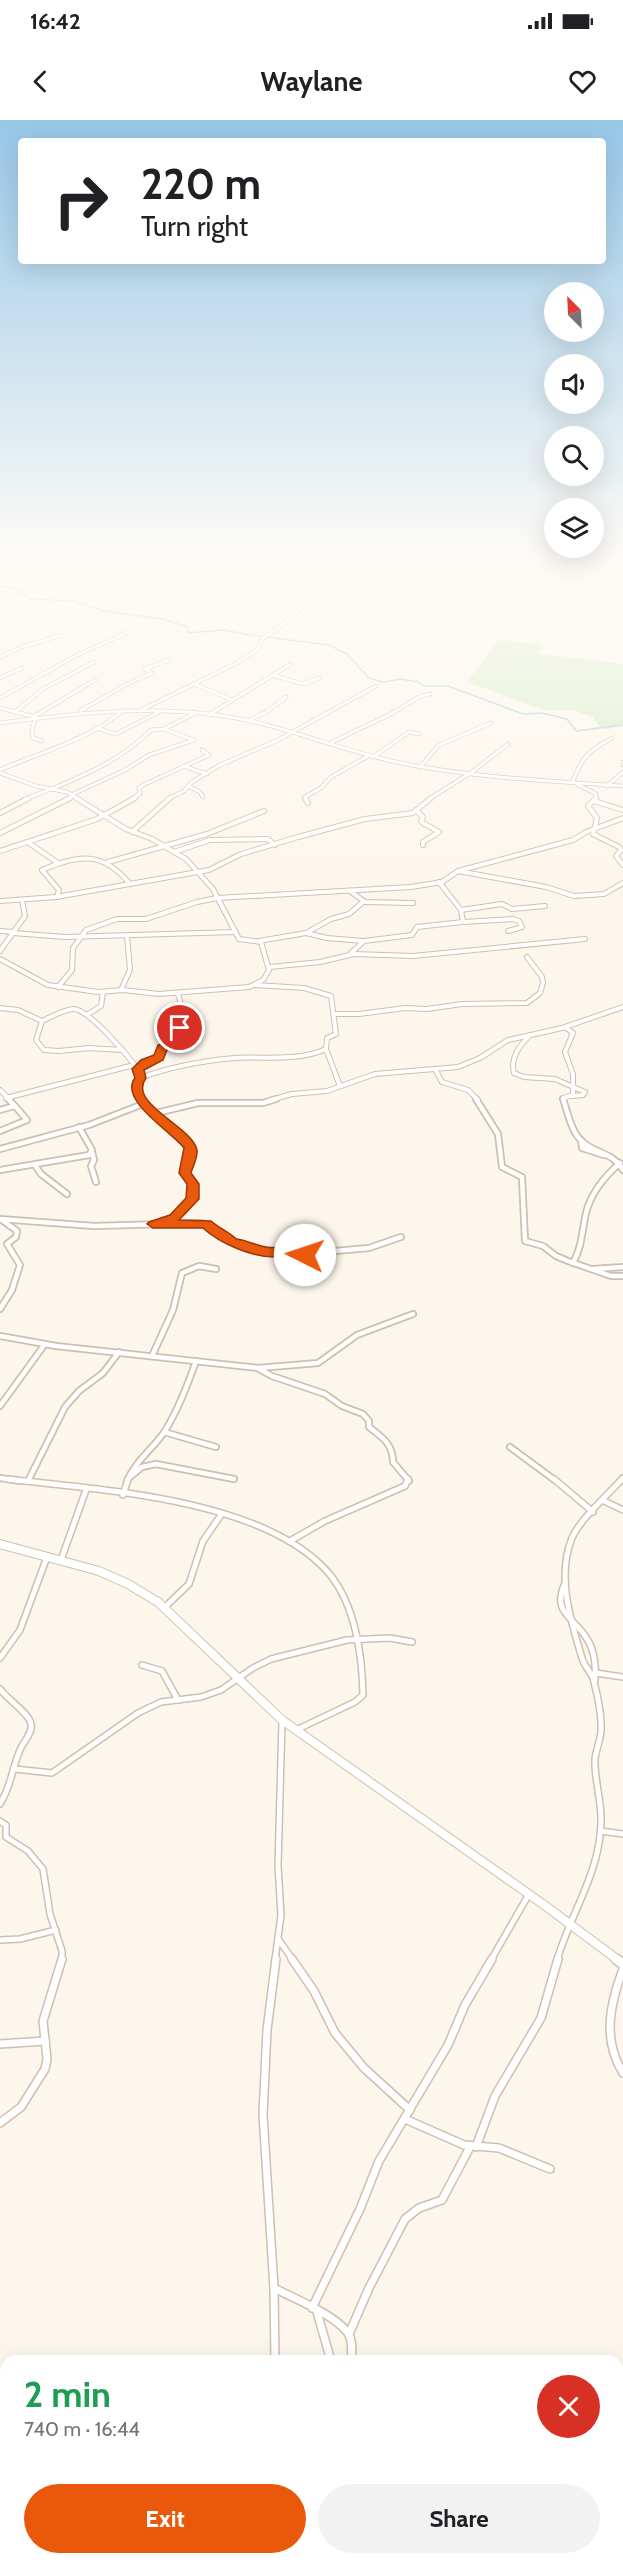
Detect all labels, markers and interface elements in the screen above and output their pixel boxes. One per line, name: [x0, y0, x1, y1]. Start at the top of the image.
text: 16:42: [30, 8, 81, 35]
icon: back: [24, 65, 57, 98]
text: Waylane: [261, 65, 362, 98]
icon: heart: [566, 65, 599, 98]
text: 220 m: [141, 158, 261, 210]
icon: right: [42, 162, 120, 240]
text: Turn right: [141, 210, 248, 243]
north arrow: [544, 282, 604, 342]
map controls: [544, 282, 604, 558]
button: sound: [544, 354, 604, 414]
button: search: [544, 426, 604, 486]
button: layers: [544, 498, 604, 558]
pin: [154, 1002, 205, 1053]
icon: arrive: [163, 1011, 196, 1044]
position arrow: [273, 1223, 337, 1287]
text: 2 min: [24, 2372, 111, 2416]
button: close: [537, 2375, 600, 2438]
text: 740 m · 16:44: [24, 2417, 140, 2441]
button: Exit: [24, 2484, 306, 2553]
button: Share: [318, 2484, 600, 2553]

